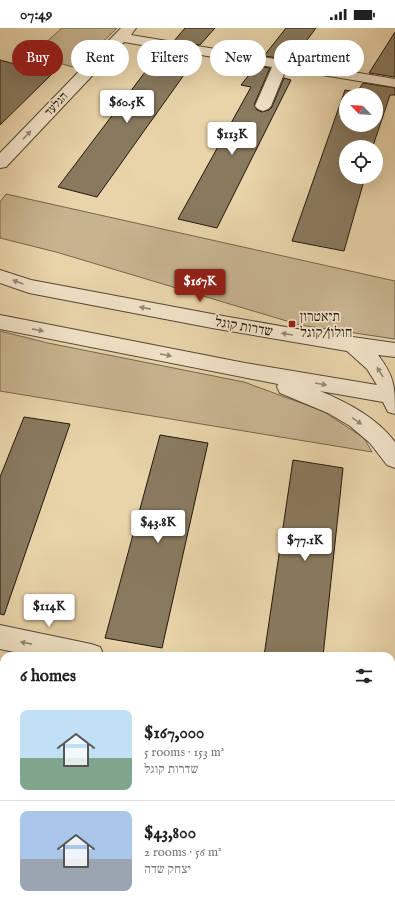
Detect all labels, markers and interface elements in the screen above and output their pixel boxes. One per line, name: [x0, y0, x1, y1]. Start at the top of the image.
text: 07:49: [20, 5, 52, 24]
chip: Buy: [12, 40, 63, 76]
chip: Rent: [71, 40, 129, 76]
chip: Filters: [137, 40, 202, 76]
chip: New: [210, 40, 266, 76]
chip: Apartment: [274, 40, 364, 76]
north arrow: [339, 88, 383, 132]
map controls: [339, 88, 383, 184]
street label: הגלעד: [42, 89, 71, 119]
pin: $60.5K: [94, 90, 160, 124]
text: $60.5K: [109, 94, 145, 111]
pin: $113K: [204, 122, 260, 156]
text: $113K: [216, 126, 248, 143]
one-way arrow: [22, 130, 32, 140]
button: locate: [339, 140, 383, 184]
pin: $167K: [172, 269, 228, 303]
text: $167K: [183, 273, 217, 290]
one-way arrow: [12, 279, 24, 285]
one-way arrow: [139, 305, 152, 311]
place label: תיאטרון חולון/קוגל: [300, 308, 352, 342]
street label: שדרות קוגל: [213, 313, 275, 341]
marker: תיאטרון חולון/קוגל: [287, 319, 297, 329]
one-way arrow: [32, 327, 44, 333]
one-way arrow: [281, 331, 293, 337]
one-way arrow: [160, 352, 172, 358]
one-way arrow: [376, 367, 384, 377]
one-way arrow: [315, 381, 327, 387]
one-way arrow: [352, 417, 363, 425]
pin: $43.8K: [125, 510, 191, 544]
text: $43.8K: [140, 514, 176, 531]
pin: $77.1K: [272, 528, 338, 562]
text: $77.1K: [287, 532, 323, 549]
pin: $114K: [21, 594, 77, 628]
text: $114K: [33, 598, 65, 615]
one-way arrow: [20, 639, 32, 645]
icon: filters: [353, 665, 375, 687]
text: 6 homes: [20, 666, 76, 687]
text: $167,000: [144, 723, 204, 744]
icon: home: [52, 726, 100, 774]
text: 5 rooms · 153 m²: [144, 744, 224, 761]
text: שדרות קוגל: [144, 761, 198, 778]
text: $43,800: [144, 823, 196, 844]
icon: home: [52, 827, 100, 875]
text: 2 rooms · 56 m²: [144, 844, 222, 861]
text: יצחק שדה: [144, 861, 191, 878]

